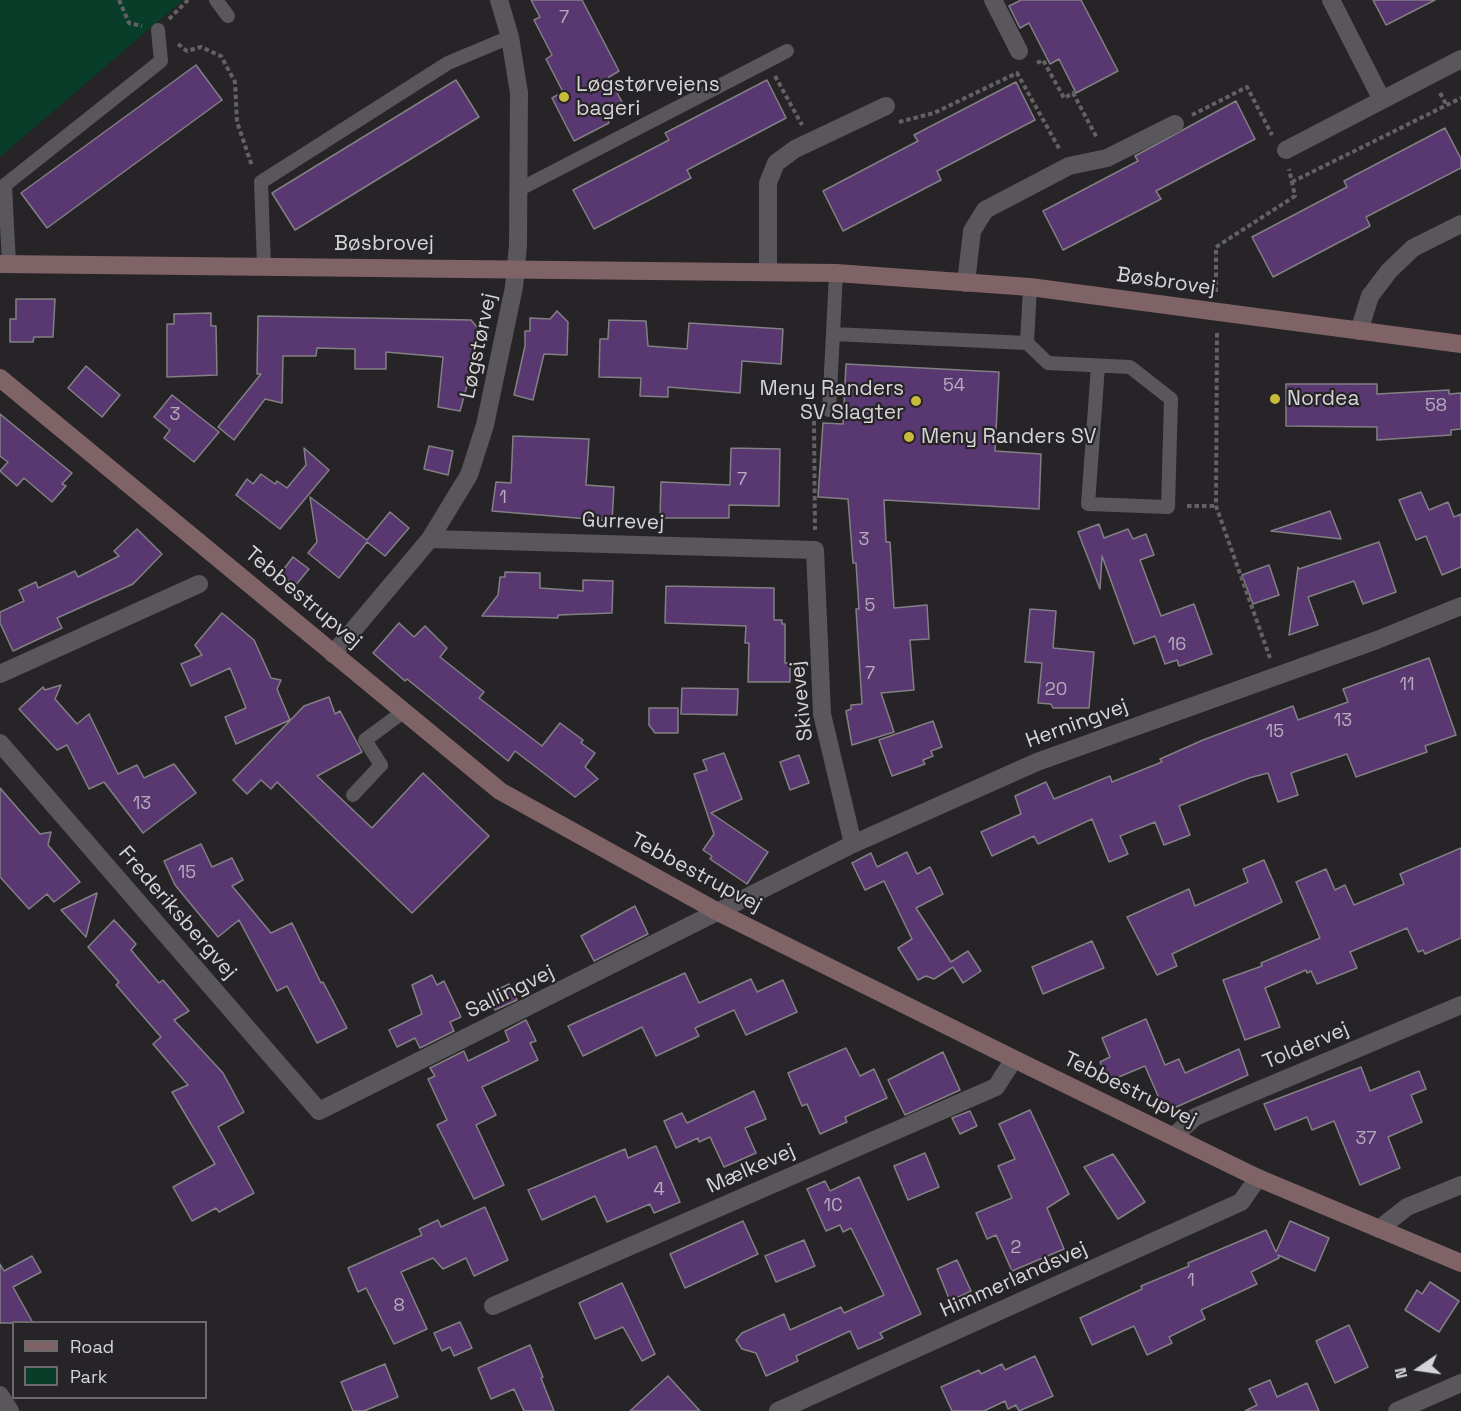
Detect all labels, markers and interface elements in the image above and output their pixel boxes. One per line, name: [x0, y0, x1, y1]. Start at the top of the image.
house number: 7: [559, 7, 569, 29]
place label: Løgstørvejens bageri: [576, 72, 720, 122]
marker: Løgstørvejens bageri: [557, 90, 571, 104]
street label: Bøsbrovej: [334, 231, 434, 257]
street label: Bøsbrovej: [1115, 263, 1217, 301]
street label: Løgstørvej: [456, 291, 502, 401]
house number: 54: [943, 375, 965, 397]
place label: Meny Randers SV Slagter: [760, 376, 904, 426]
place label: Nordea: [1287, 386, 1359, 412]
marker: Nordea: [1268, 392, 1282, 406]
marker: Meny Randers SV Slagter: [909, 394, 923, 408]
house number: 58: [1425, 395, 1447, 417]
house number: 3: [170, 404, 180, 426]
place label: Meny Randers SV: [921, 424, 1096, 450]
marker: Meny Randers SV: [902, 430, 916, 444]
house number: 7: [737, 469, 747, 491]
house number: 1: [499, 487, 507, 509]
street label: Gurrevej: [581, 508, 665, 536]
house number: 3: [859, 529, 869, 551]
street label: Tebbestrupvej: [239, 542, 367, 654]
house number: 5: [865, 595, 875, 617]
house number: 16: [1168, 634, 1186, 656]
street label: Skivevej: [785, 660, 819, 742]
house number: 7: [865, 663, 875, 685]
house number: 11: [1399, 674, 1415, 696]
house number: 20: [1045, 679, 1067, 701]
street label: Herningvej: [1022, 694, 1132, 754]
house number: 13: [1334, 710, 1352, 732]
house number: 15: [1266, 721, 1284, 743]
house number: 13: [133, 793, 151, 815]
street label: Tebbestrupvej: [626, 828, 766, 918]
street label: Frederiksbergvej: [112, 841, 242, 985]
house number: 15: [178, 862, 196, 884]
street label: Sallingvej: [462, 960, 558, 1024]
street label: Toldervej: [1259, 1017, 1353, 1075]
street label: Tebbestrupvej: [1059, 1047, 1201, 1133]
house number: 37: [1355, 1128, 1377, 1150]
street label: Mælkevej: [703, 1138, 799, 1200]
house number: 4: [653, 1179, 665, 1201]
house number: 1C: [823, 1195, 843, 1217]
street label: Himmerlandsvej: [937, 1236, 1091, 1324]
house number: 2: [1011, 1237, 1021, 1259]
house number: 1: [1187, 1270, 1195, 1292]
house number: 8: [393, 1295, 405, 1317]
legend: [12, 1321, 207, 1399]
text: Road: [70, 1335, 114, 1358]
north arrow: [1389, 1339, 1449, 1399]
text: Park: [70, 1365, 107, 1388]
text: N: [1390, 1366, 1412, 1381]

